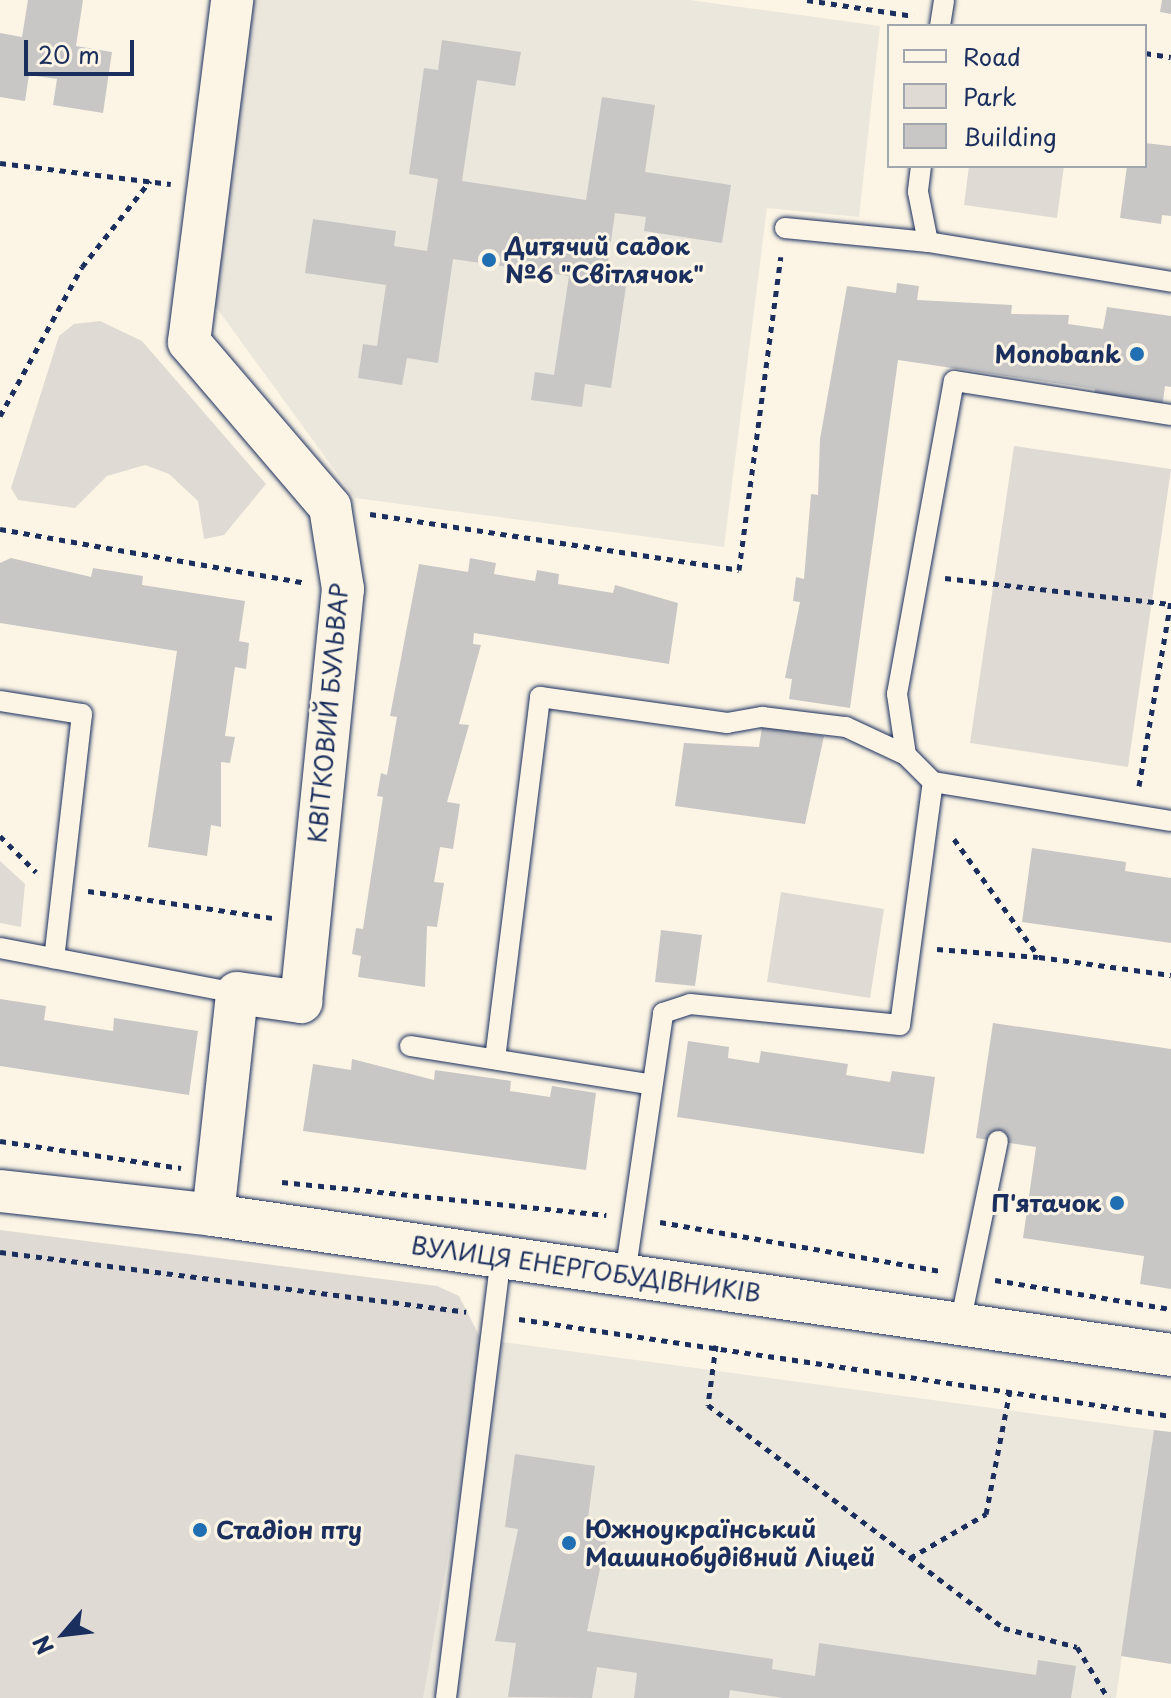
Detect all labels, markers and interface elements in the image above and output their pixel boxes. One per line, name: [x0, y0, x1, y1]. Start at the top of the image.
scale bar: [28, 24, 138, 74]
legend: [887, 24, 1147, 168]
text: 20 m: [38, 36, 100, 72]
text: Road: [963, 38, 1021, 74]
text: Park: [963, 78, 1017, 114]
text: Building: [963, 118, 1057, 154]
place label: Дитячий садок №6 "Світлячок": [505, 232, 705, 288]
marker: Дитячий садок №6 "Світлячок": [480, 251, 498, 269]
place label: Monobank: [995, 340, 1121, 368]
marker: Monobank: [1128, 345, 1146, 363]
street label: КВІТКОВИЙ БУЛЬВАР: [302, 581, 354, 845]
place label: П'ятачок: [991, 1189, 1101, 1217]
marker: П'ятачок: [1108, 1194, 1126, 1212]
street label: ВУЛИЦЯ ЕНЕРГОБУДІВНИКІВ: [408, 1230, 764, 1308]
place label: Южноукраїнський Машинобудівний Ліцей: [585, 1515, 876, 1571]
place label: Стадіон пту: [216, 1516, 363, 1544]
marker: Стадіон пту: [191, 1521, 209, 1539]
marker: Южноукраїнський Машинобудівний Ліцей: [560, 1534, 578, 1552]
north arrow: [24, 1594, 104, 1674]
text: N: [24, 1630, 61, 1661]

